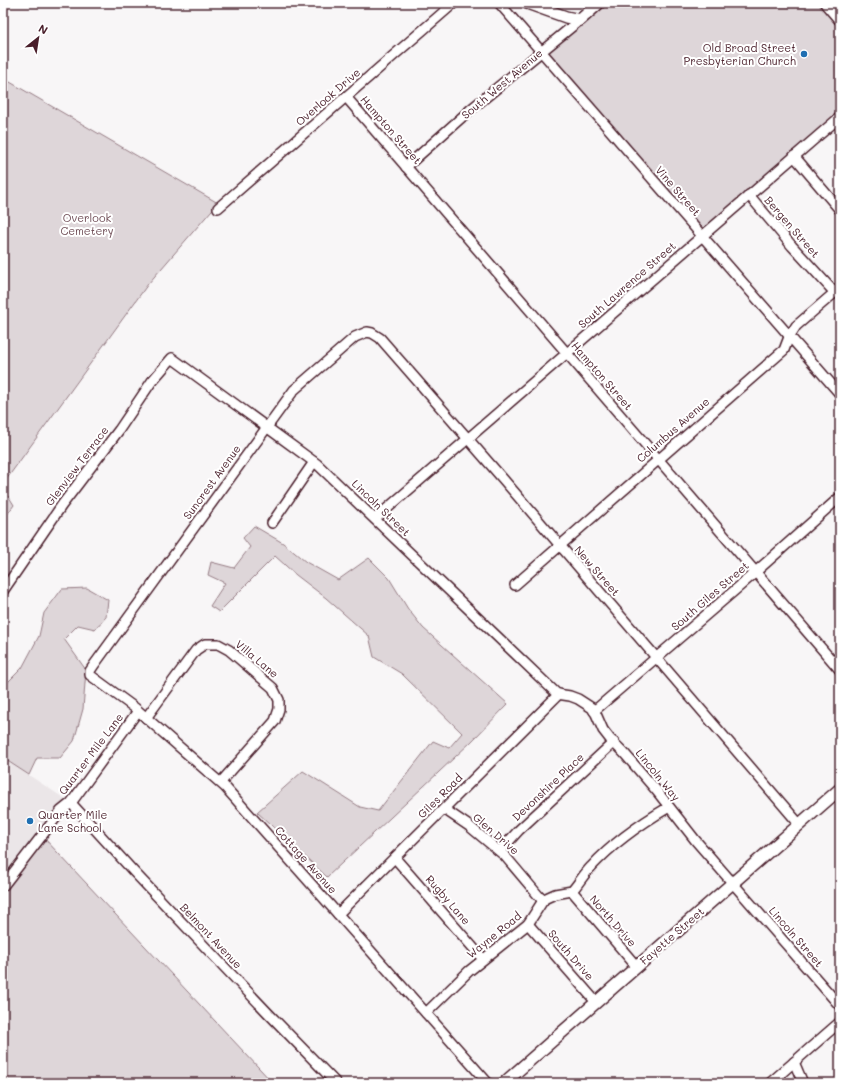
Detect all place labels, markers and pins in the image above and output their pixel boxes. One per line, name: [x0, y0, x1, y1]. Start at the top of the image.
place label: Old Broad Street Presbyterian Church: [684, 40, 796, 68]
marker: Old Broad Street Presbyterian Church: [799, 49, 809, 59]
place label: Quarter Mile Lane School: [38, 807, 108, 835]
marker: Quarter Mile Lane School: [25, 816, 35, 826]

